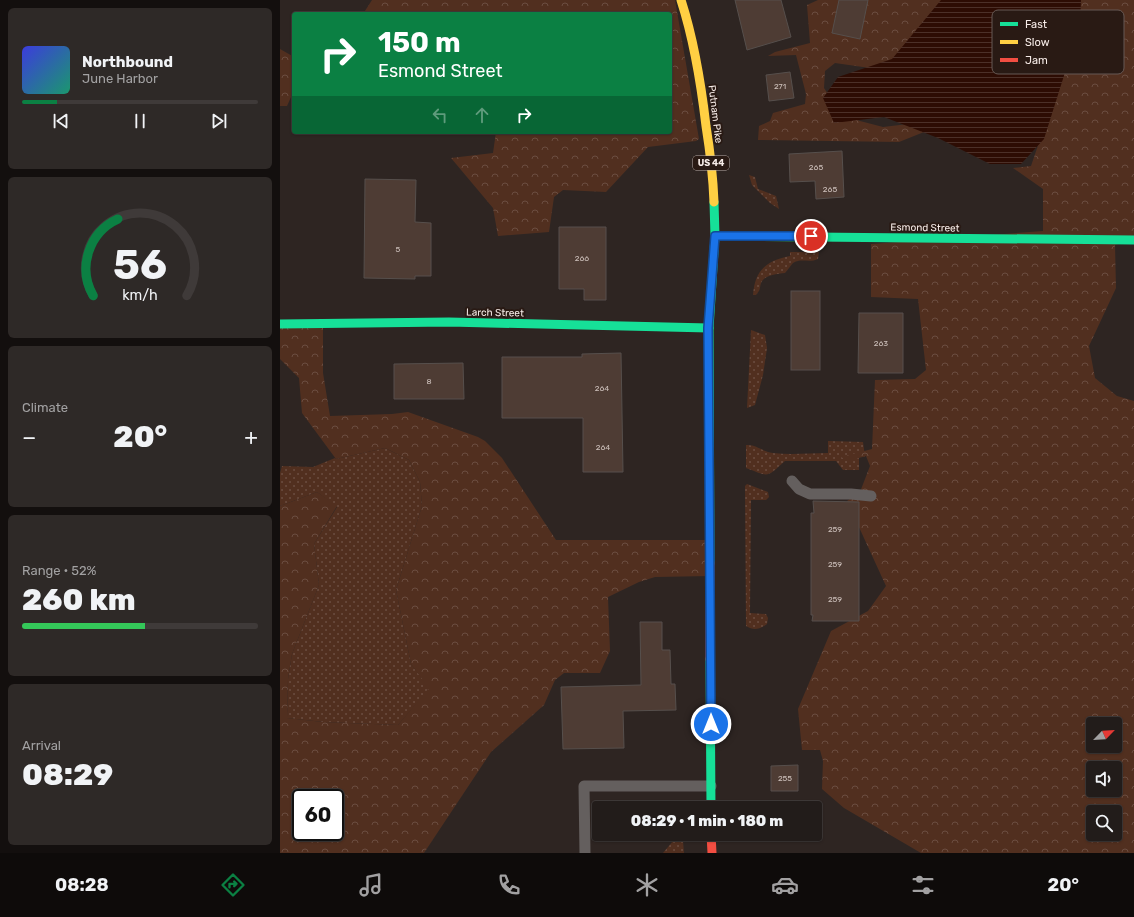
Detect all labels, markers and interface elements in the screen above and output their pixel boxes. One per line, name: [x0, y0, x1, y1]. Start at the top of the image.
legend: [992, 10, 1124, 74]
text: Fast: [1025, 18, 1048, 31]
text: 150 m: [378, 26, 461, 59]
icon: right: [312, 28, 364, 80]
text: Slow: [1025, 36, 1050, 49]
text: Northbound: [82, 53, 173, 71]
text: Jam: [1025, 54, 1048, 67]
text: Esmond Street: [378, 60, 503, 82]
text: June Harbor: [82, 71, 158, 86]
house number: 271: [774, 82, 786, 91]
street label: Putnam Pike: [705, 84, 725, 144]
icon: left: [429, 104, 451, 126]
icon: ahead: [471, 104, 493, 126]
icon: right: [513, 104, 535, 126]
icon: previous: [50, 110, 72, 132]
icon: pause: [129, 110, 151, 132]
icon: next: [208, 110, 230, 132]
road number: US 44: [693, 156, 729, 170]
house number: 265: [809, 163, 823, 172]
house number: 265: [823, 185, 837, 194]
pin: [794, 219, 828, 253]
street label: Esmond Street: [890, 221, 960, 235]
icon: arrive: [800, 225, 822, 247]
text: 56: [113, 239, 167, 288]
house number: 5: [396, 245, 401, 254]
house number: 266: [575, 254, 589, 263]
text: km/h: [122, 286, 158, 303]
street label: Larch Street: [466, 306, 524, 320]
house number: 263: [874, 339, 888, 348]
house number: 8: [426, 377, 432, 386]
house number: 264: [595, 384, 609, 393]
text: Climate: [22, 400, 68, 415]
text: 20°: [113, 419, 167, 455]
text: −: [22, 424, 36, 451]
text: +: [244, 424, 258, 451]
house number: 264: [596, 443, 610, 452]
house number: 259: [828, 525, 842, 534]
house number: 259: [828, 560, 842, 569]
text: Range · 52%: [22, 563, 97, 578]
text: 260 km: [22, 582, 136, 618]
house number: 259: [828, 595, 842, 604]
position arrow: [690, 703, 732, 745]
north arrow: [1086, 717, 1122, 753]
map controls: [1086, 717, 1122, 841]
text: Arrival: [22, 738, 61, 753]
text: 08:29: [22, 757, 113, 793]
button: sound: [1086, 761, 1122, 797]
house number: 255: [778, 774, 792, 783]
speed limit sign: 60: [292, 789, 344, 841]
button: search: [1086, 805, 1122, 841]
text: 08:29 · 1 min · 180 m: [631, 812, 783, 830]
icon: directions: [219, 871, 247, 899]
icon: music: [357, 871, 385, 899]
icon: phone: [495, 871, 523, 899]
icon: climate: [633, 871, 661, 899]
icon: car: [771, 871, 799, 899]
icon: filters: [909, 871, 937, 899]
text: 08:28: [55, 874, 109, 896]
text: 20°: [1048, 874, 1079, 896]

